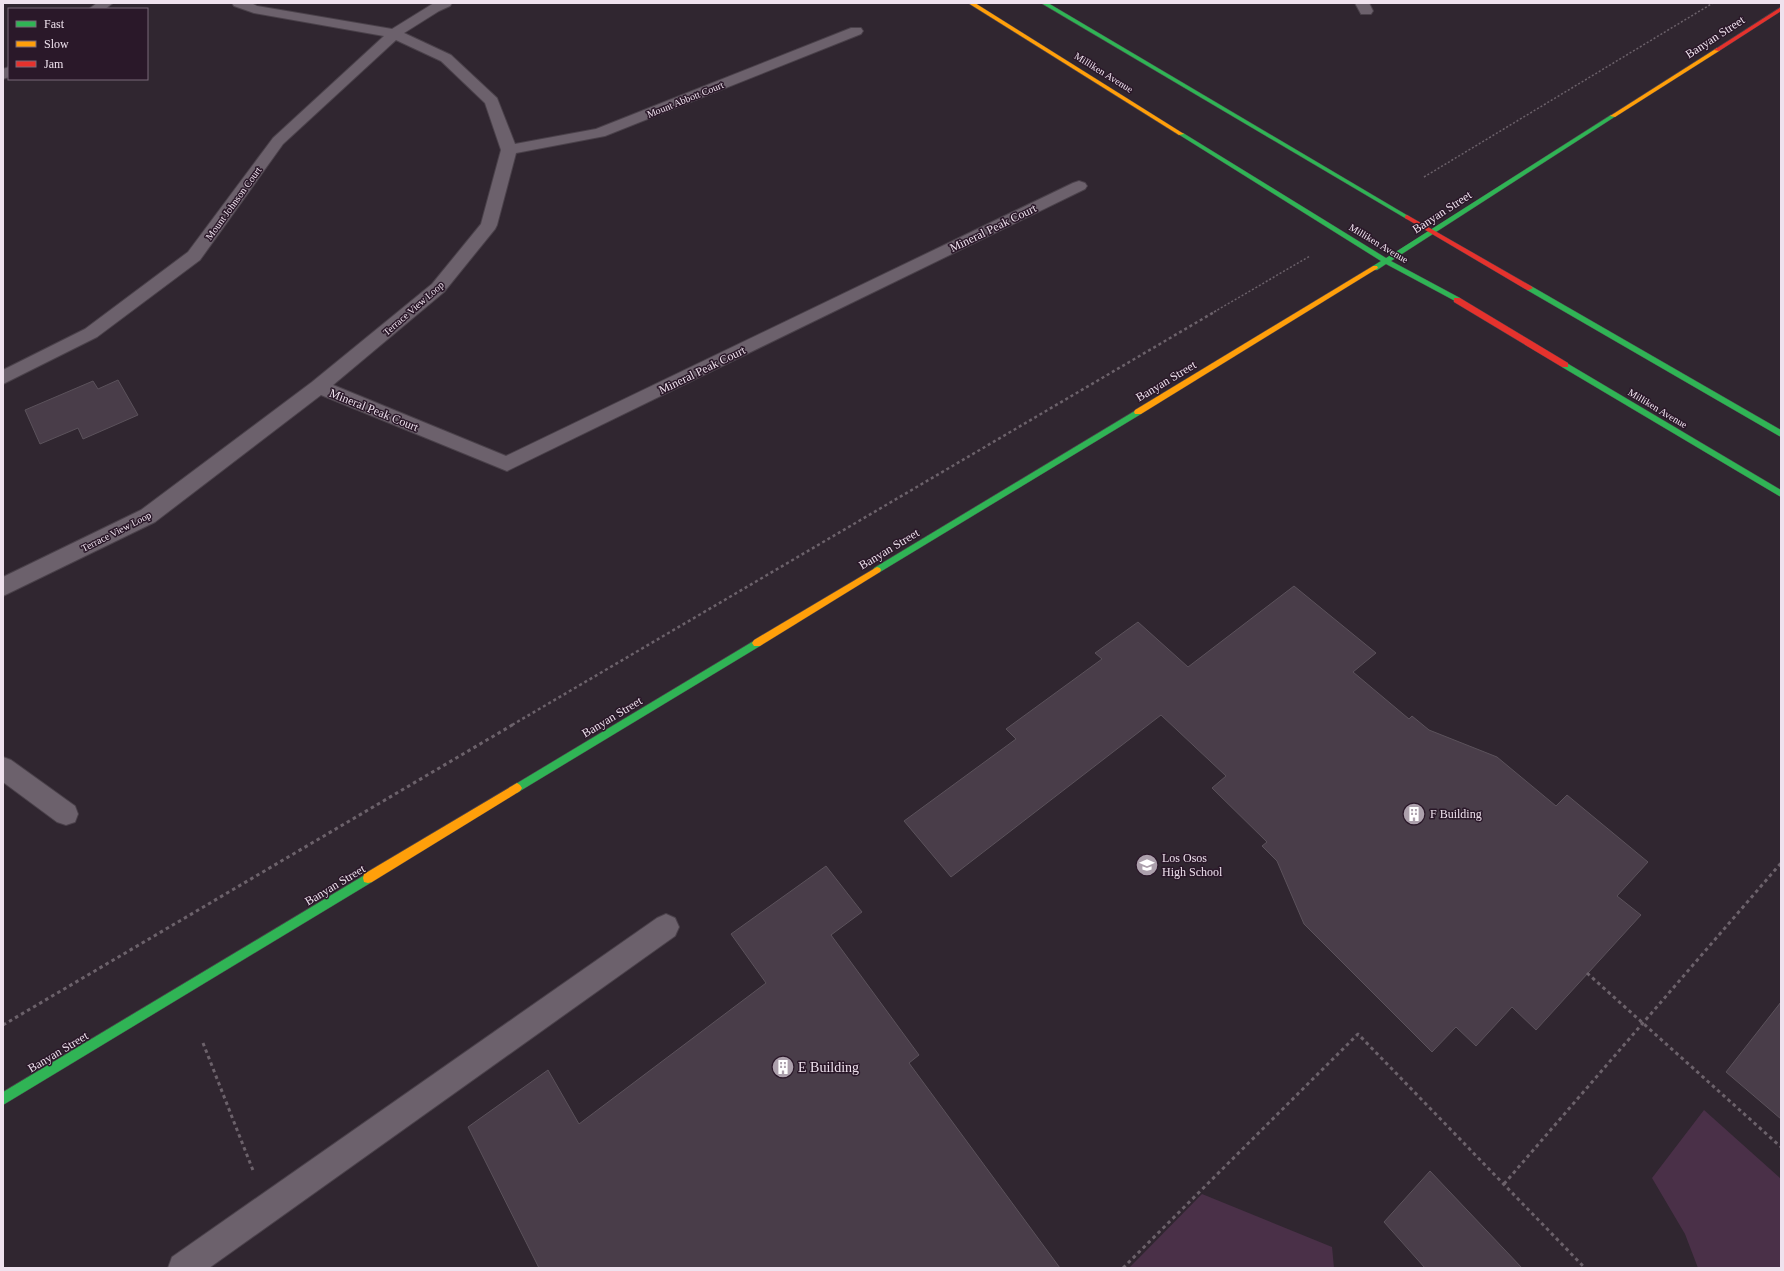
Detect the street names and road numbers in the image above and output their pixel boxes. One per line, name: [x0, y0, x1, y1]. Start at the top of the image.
street label: Banyan Street: [1683, 12, 1748, 61]
street label: Milliken Avenue: [1073, 50, 1135, 95]
street label: Mount Abbott Court: [645, 79, 725, 120]
street label: Mount Johnson Court: [203, 165, 264, 242]
street label: Banyan Street: [1410, 187, 1475, 236]
street label: Mineral Peak Court: [947, 201, 1039, 255]
street label: Milliken Avenue: [1347, 222, 1411, 266]
street label: Terrace View Loop: [381, 279, 446, 338]
street label: Mineral Peak Court: [656, 343, 748, 397]
street label: Banyan Street: [1133, 357, 1199, 404]
street label: Mineral Peak Court: [327, 386, 421, 434]
street label: Milliken Avenue: [1626, 387, 1690, 431]
street label: Terrace View Loop: [80, 509, 153, 554]
street label: Banyan Street: [856, 525, 922, 572]
street label: Banyan Street: [579, 693, 645, 740]
street label: Banyan Street: [302, 861, 368, 908]
street label: Banyan Street: [25, 1028, 91, 1075]

